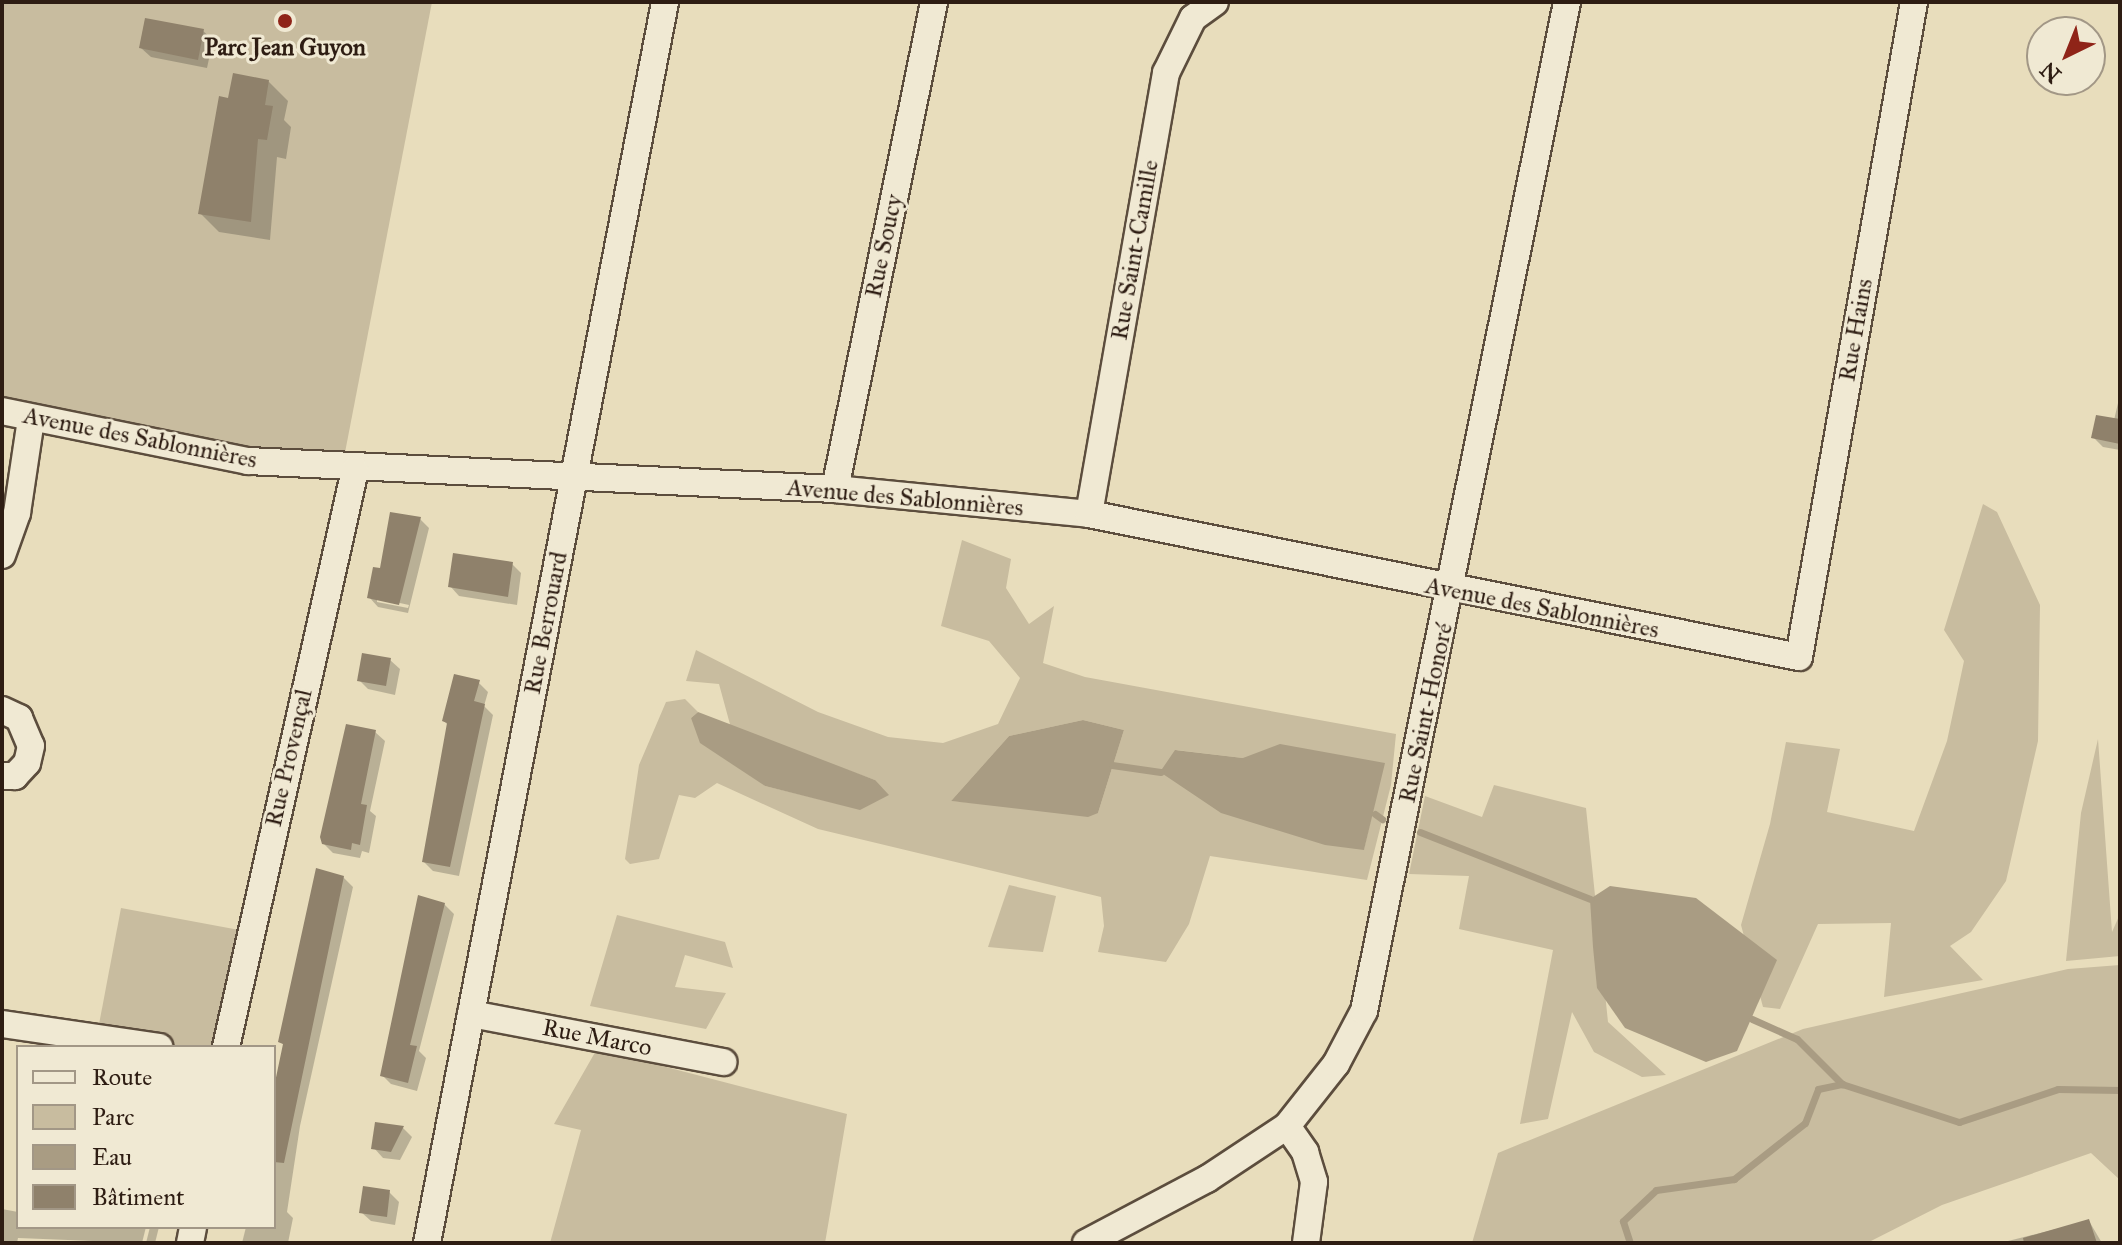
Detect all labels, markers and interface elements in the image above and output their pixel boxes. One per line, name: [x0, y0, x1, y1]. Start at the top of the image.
marker: Parc Jean Guyon: [276, 12, 294, 30]
north arrow: [2026, 16, 2106, 96]
place label: Parc Jean Guyon: [204, 34, 366, 62]
text: N: [2035, 56, 2067, 89]
street label: Rue Saint-Camille: [1105, 158, 1165, 342]
street label: Rue Soucy: [859, 192, 909, 300]
street label: Rue Hains: [1833, 276, 1879, 384]
street label: Avenue des Sablonnières: [21, 401, 259, 475]
street label: Avenue des Sablonnières: [786, 473, 1024, 523]
street label: Rue Berrouard: [518, 549, 574, 697]
street label: Avenue des Sablonnières: [1423, 571, 1661, 645]
street label: Rue Saint-Honoré: [1393, 620, 1459, 806]
street label: Rue Provençal: [259, 686, 319, 830]
street label: Rue Marco: [540, 1013, 654, 1063]
legend: [16, 1045, 276, 1229]
text: Route: [92, 1062, 152, 1092]
text: Parc: [92, 1102, 134, 1132]
text: Eau: [92, 1142, 132, 1172]
text: Bâtiment: [92, 1182, 185, 1212]

